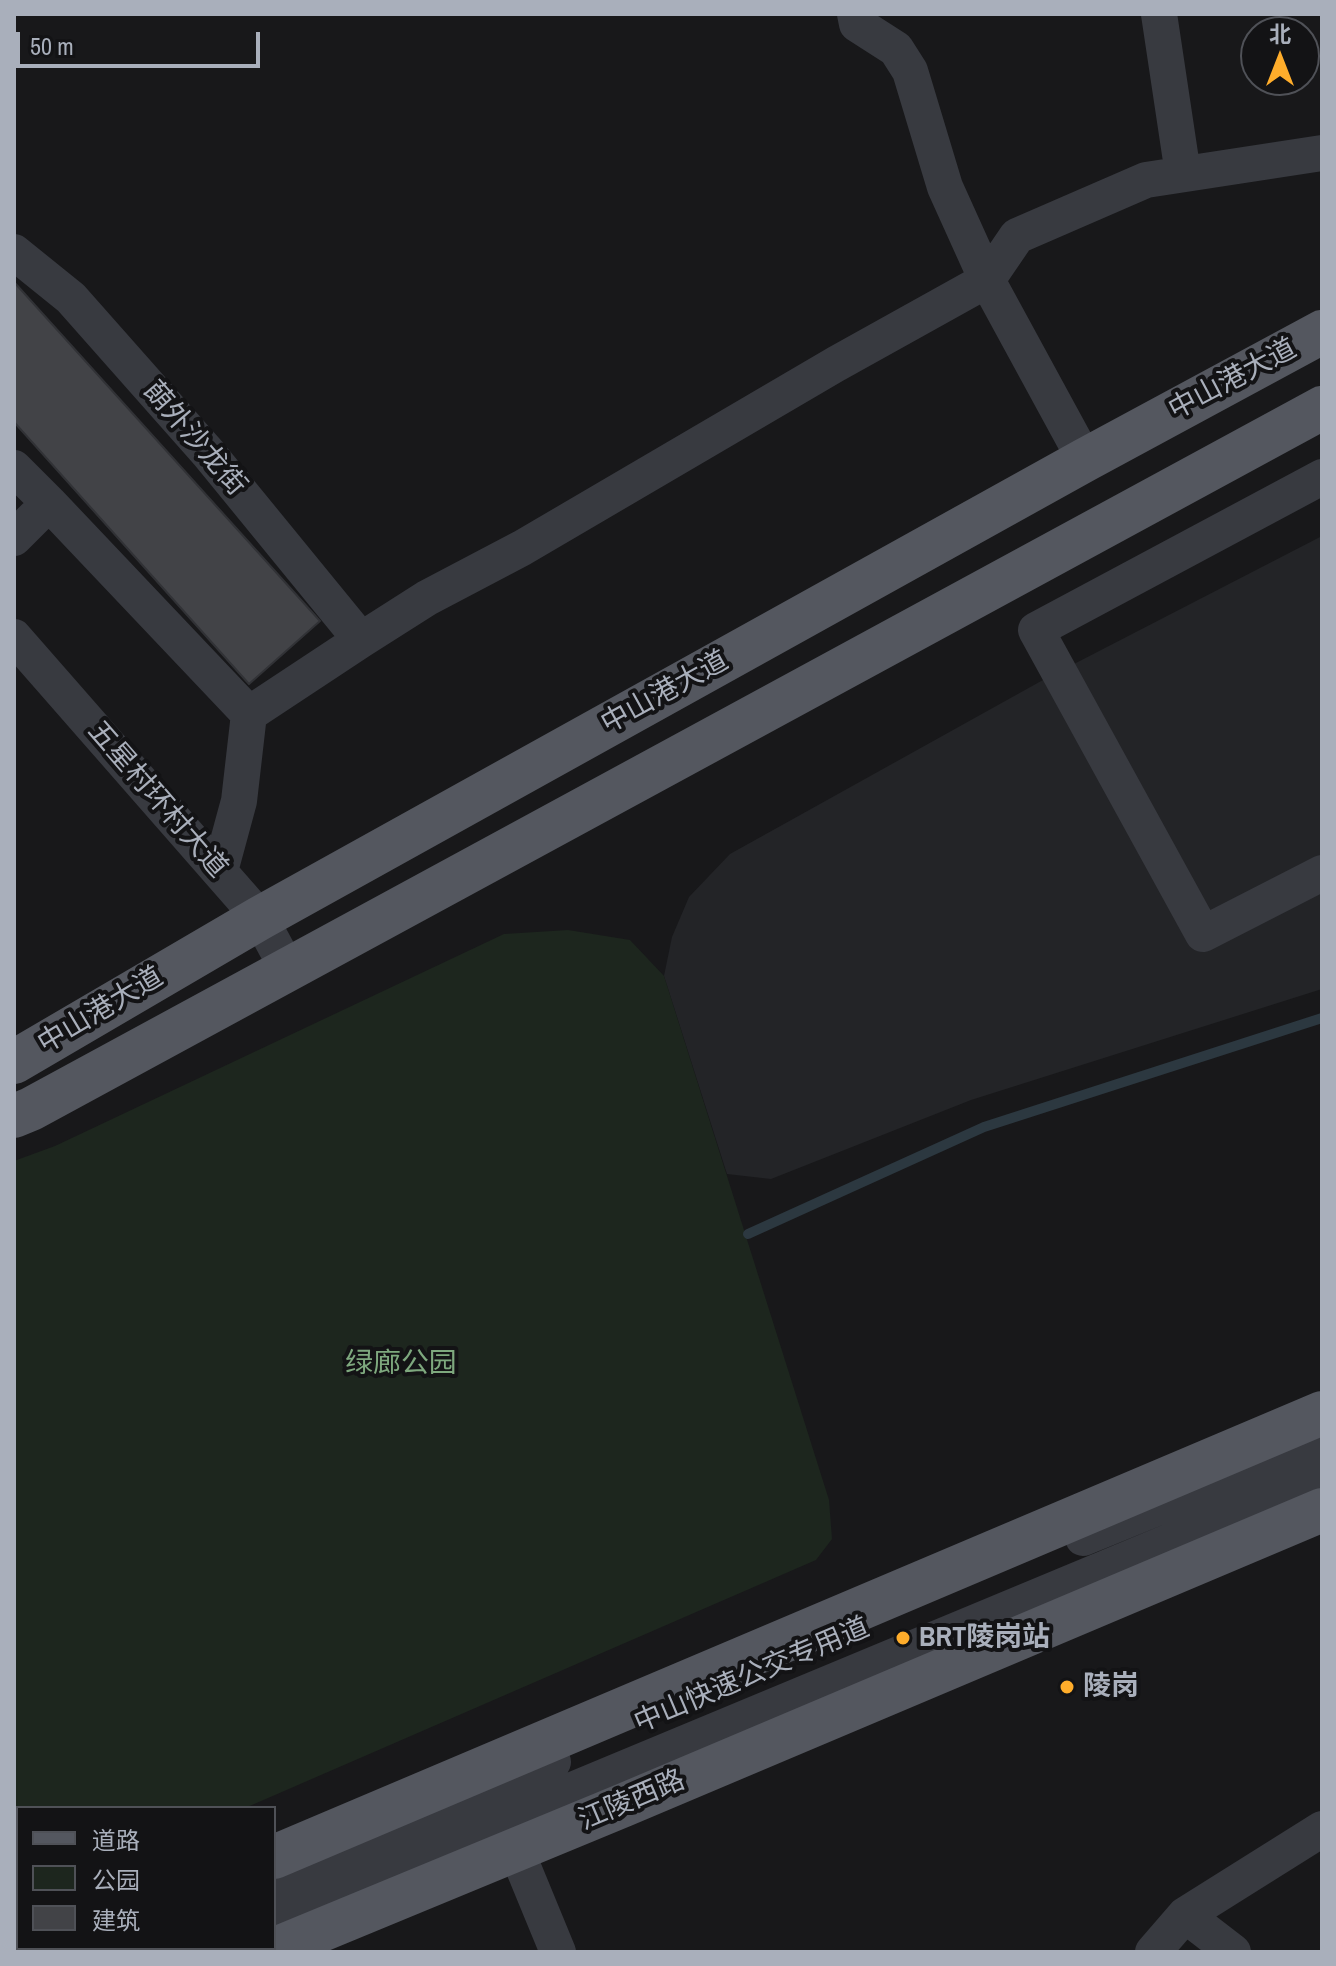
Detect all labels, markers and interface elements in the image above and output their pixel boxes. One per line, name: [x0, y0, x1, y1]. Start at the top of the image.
scale bar: [20, 16, 264, 66]
north arrow: [1240, 16, 1320, 96]
text: 北: [1269, 19, 1291, 49]
text: 50 m: [30, 30, 74, 62]
street label: 中山港大道: [1163, 332, 1303, 428]
street label: 蓢外沙龙街: [135, 375, 253, 503]
street label: 中山港大道: [596, 644, 734, 742]
street label: 五星村环村大道: [80, 715, 234, 885]
street label: 中山港大道: [32, 961, 170, 1061]
park label: 绿廊公园: [345, 1347, 457, 1381]
street label: 中山快速公交专用道: [629, 1611, 875, 1741]
place label: BRT陵岗站: [919, 1621, 1050, 1655]
marker: BRT陵岗站: [894, 1629, 912, 1647]
place label: 陵岗: [1083, 1670, 1139, 1704]
marker: 陵岗: [1058, 1678, 1076, 1696]
street label: 江陵西路: [574, 1764, 690, 1838]
legend: [16, 1806, 276, 1950]
text: 道路: [92, 1824, 140, 1856]
text: 公园: [92, 1864, 140, 1896]
text: 建筑: [92, 1904, 140, 1936]

